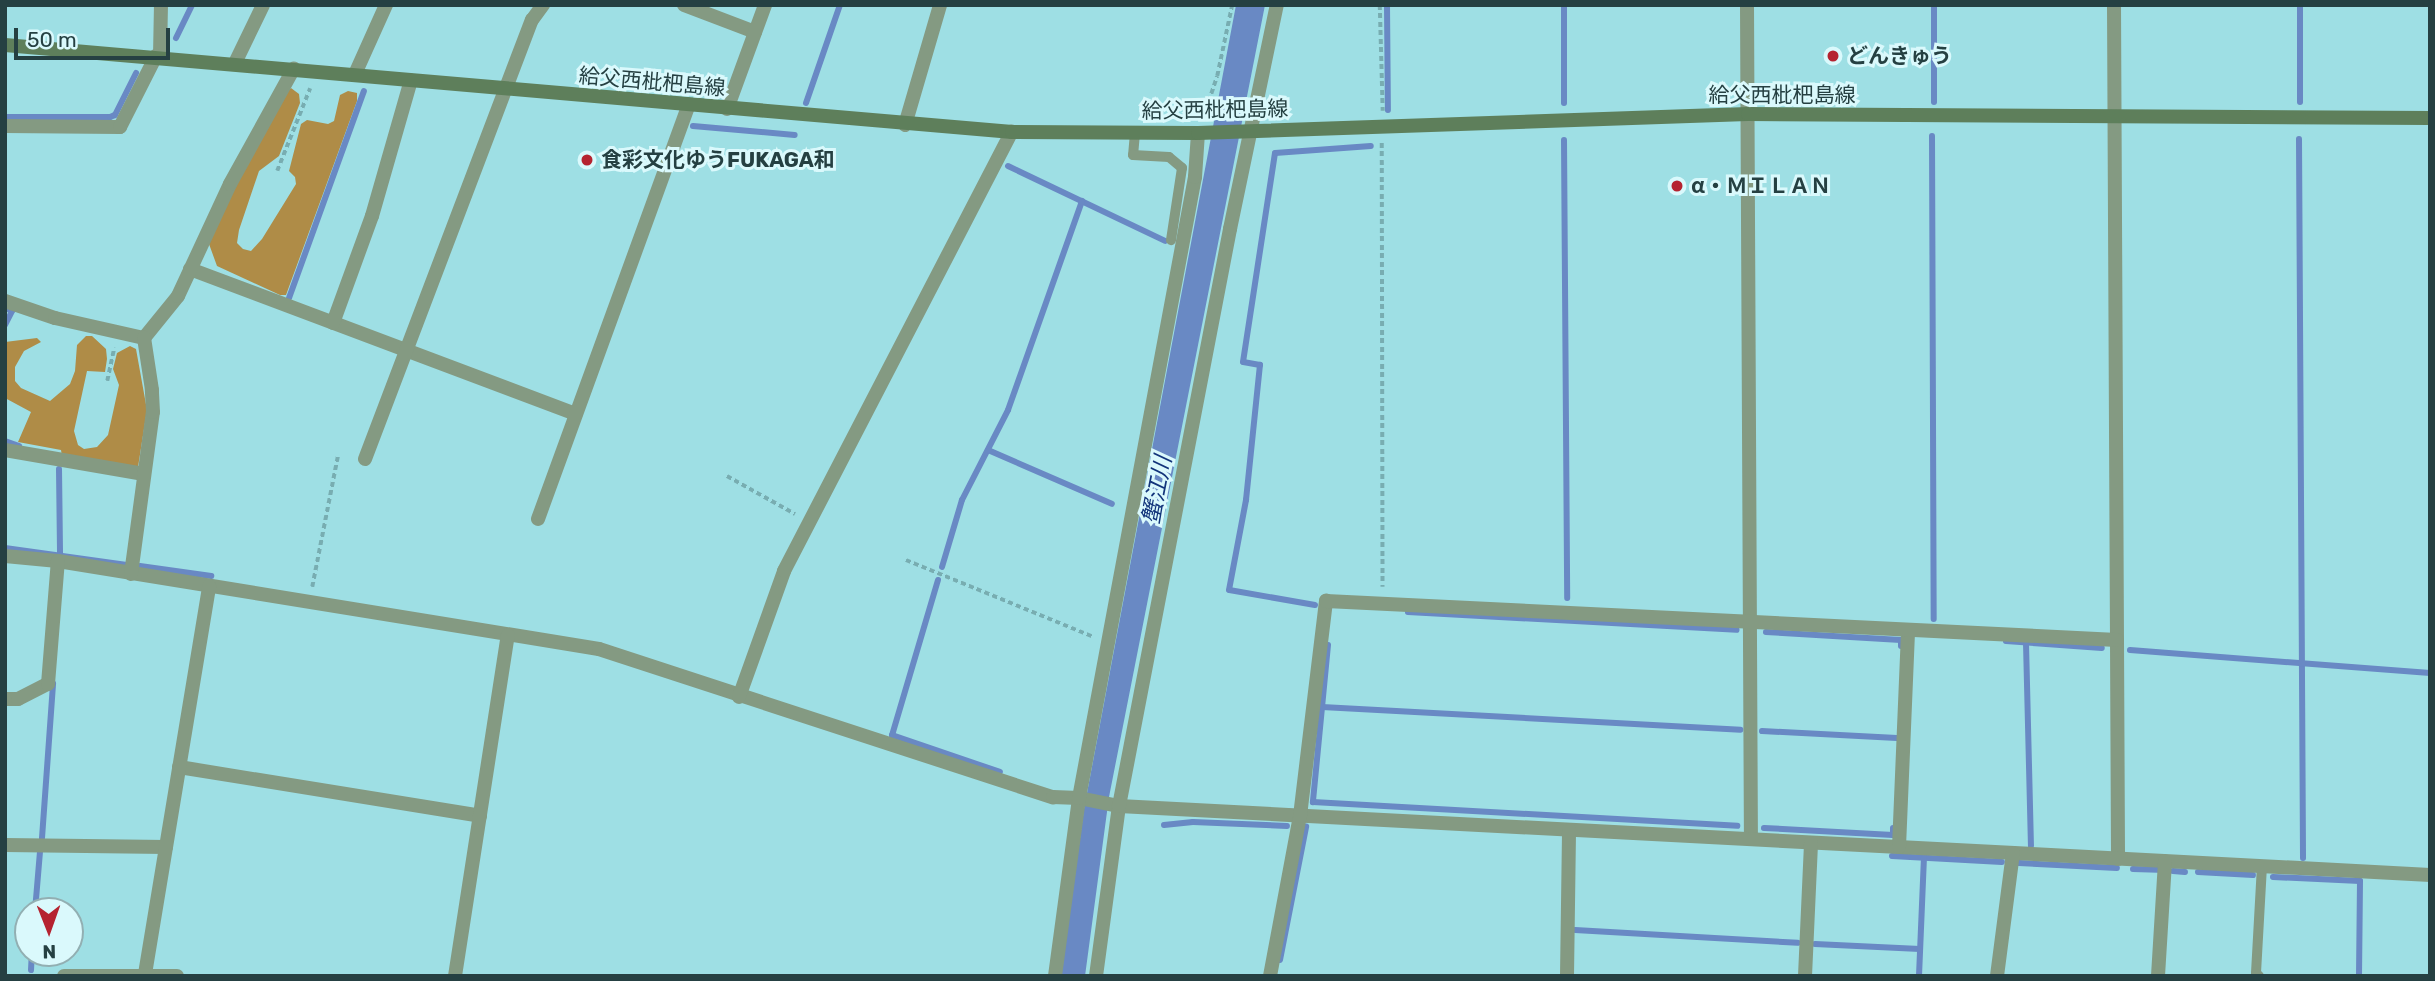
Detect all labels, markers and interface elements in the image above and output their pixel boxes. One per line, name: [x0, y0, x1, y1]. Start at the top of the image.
scale bar: [18, 14, 173, 58]
text: 50 m: [27, 27, 77, 52]
place label: どんきゅう: [1847, 43, 1952, 69]
marker: どんきゅう: [1825, 48, 1841, 64]
street label: 給父西枇杷島線: [578, 63, 726, 101]
street label: 給父西枇杷島線: [1709, 82, 1855, 108]
street label: 給父西枇杷島線: [1141, 96, 1289, 124]
place label: 食彩文化ゆうFUKAGA和: [601, 147, 835, 173]
marker: 食彩文化ゆうFUKAGA和: [579, 152, 595, 168]
place label: α・ＭＩＬＡＮ: [1691, 173, 1831, 199]
marker: α・ＭＩＬＡＮ: [1669, 178, 1685, 194]
water label: 蟹江川: [1137, 454, 1177, 526]
north arrow: [14, 897, 84, 967]
text: N: [42, 940, 56, 963]

